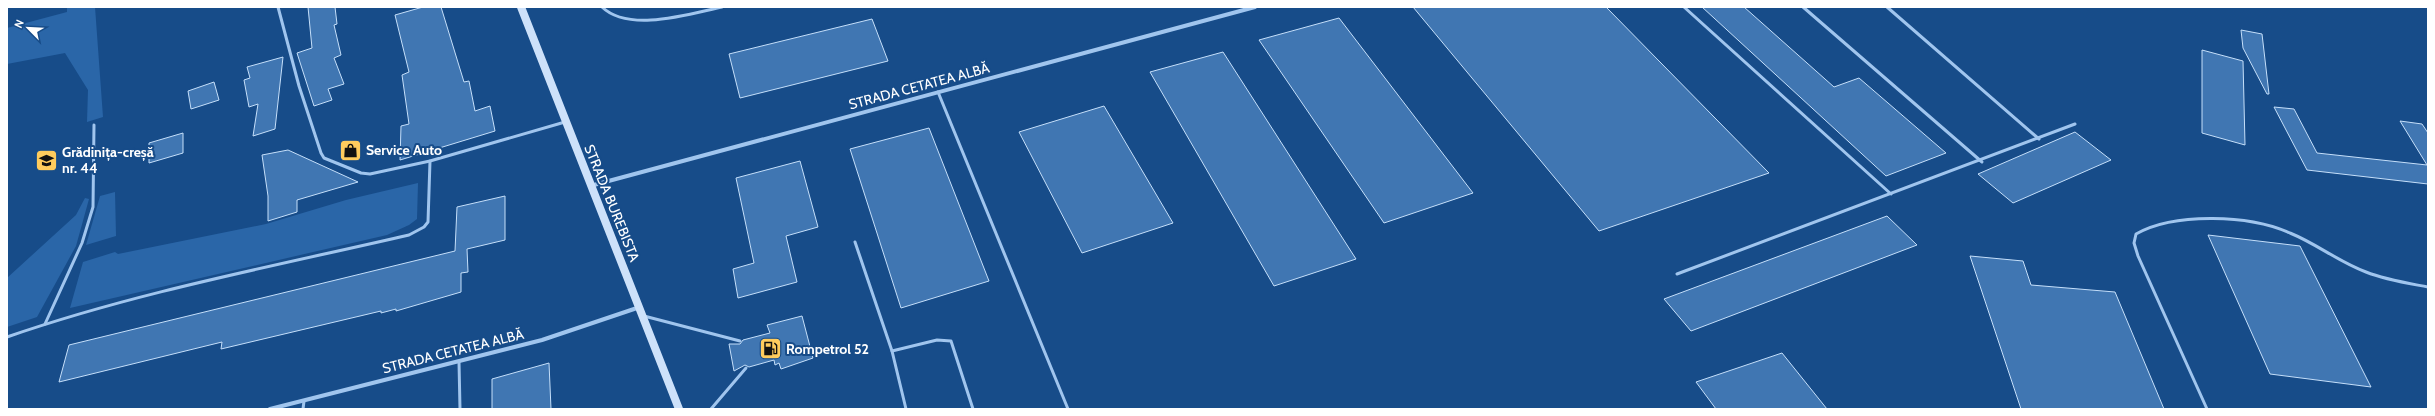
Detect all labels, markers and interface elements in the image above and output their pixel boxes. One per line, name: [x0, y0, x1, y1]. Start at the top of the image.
north arrow: [8, 8, 48, 48]
text: N: [11, 18, 27, 30]
street label: STRADA CETATEA ALBĂ: [847, 58, 992, 113]
shop icon: Service Auto: [337, 137, 363, 163]
place label: Service Auto: [366, 141, 442, 159]
street label: STRADA BUREBISTA: [580, 142, 644, 264]
place label: Grădinița-creșă nr. 44: [62, 143, 154, 177]
school or university icon: Grădinița-creșă nr. 44: [33, 147, 59, 173]
street label: STRADA CETATEA ALBĂ: [380, 325, 526, 377]
fuel station icon: Rompetrol 52: [758, 336, 784, 362]
place label: Rompetrol 52: [786, 340, 869, 358]

